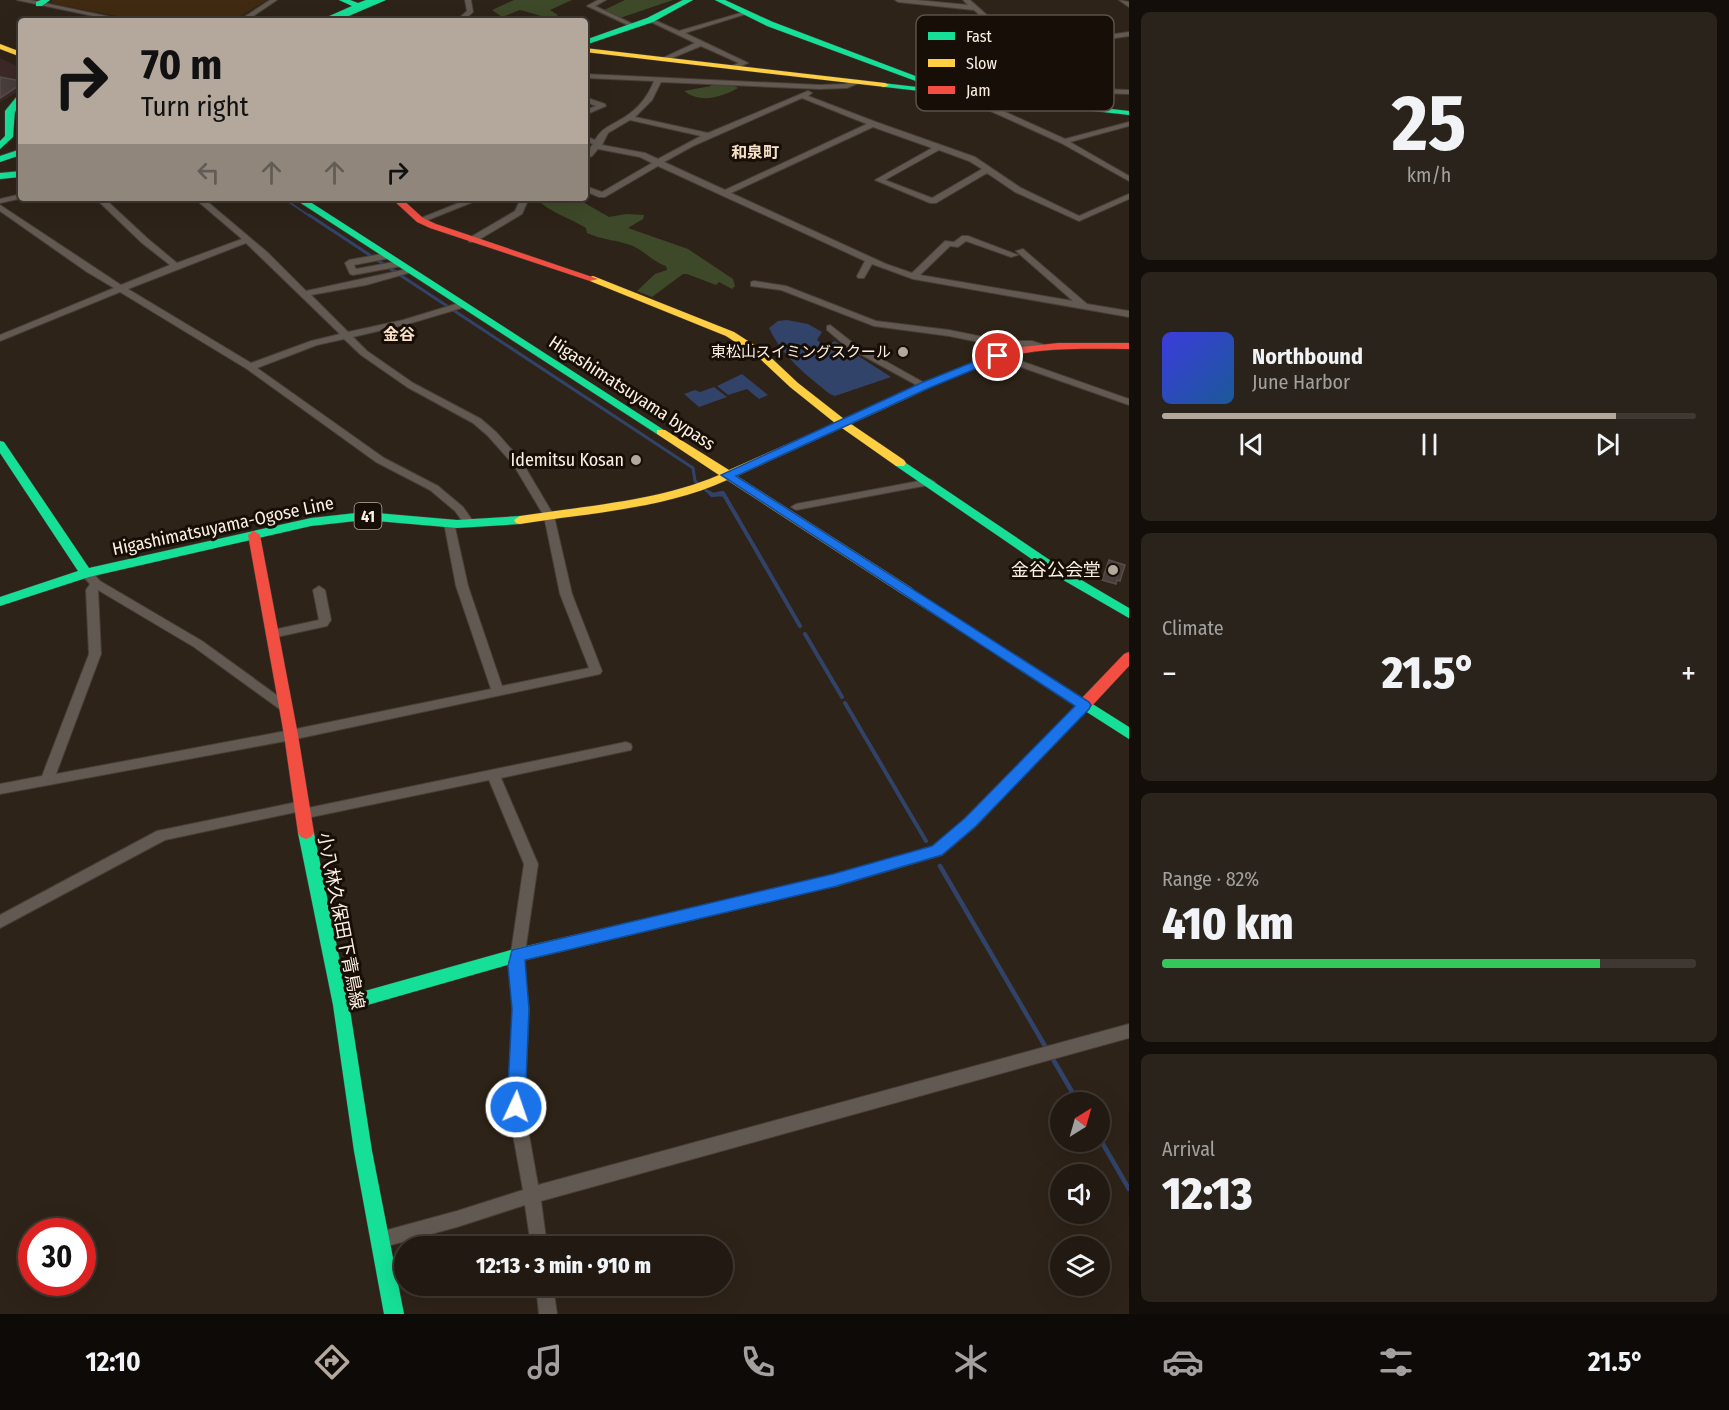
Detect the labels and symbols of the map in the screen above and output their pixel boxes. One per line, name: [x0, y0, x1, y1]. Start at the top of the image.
legend: [916, 15, 1114, 111]
text: Fast: [966, 27, 993, 46]
text: Slow: [966, 54, 997, 73]
text: Jam: [966, 81, 991, 100]
district label: 和泉町: [731, 143, 779, 162]
district label: 金谷: [383, 325, 415, 344]
pin: [972, 330, 1023, 381]
street label: Higashimatsuyama bypass: [545, 331, 720, 455]
place label: 東松山スイミングスクール: [711, 343, 891, 361]
marker: 東松山スイミングスクール: [896, 345, 910, 359]
place label: Idemitsu Kosan: [511, 449, 624, 471]
marker: Idemitsu Kosan: [629, 453, 643, 467]
street label: Higashimatsuyama-Ogose Line: [110, 492, 336, 560]
road number: 41: [354, 503, 382, 529]
place label: 金谷公会堂: [1011, 559, 1101, 581]
marker: 金谷公会堂: [1106, 563, 1120, 577]
street label: 小八林久保田下青鳥線: [313, 831, 369, 1011]
position arrow: [484, 1075, 548, 1139]
north arrow: [1050, 1092, 1110, 1152]
speed limit sign: 30: [18, 1218, 96, 1296]

